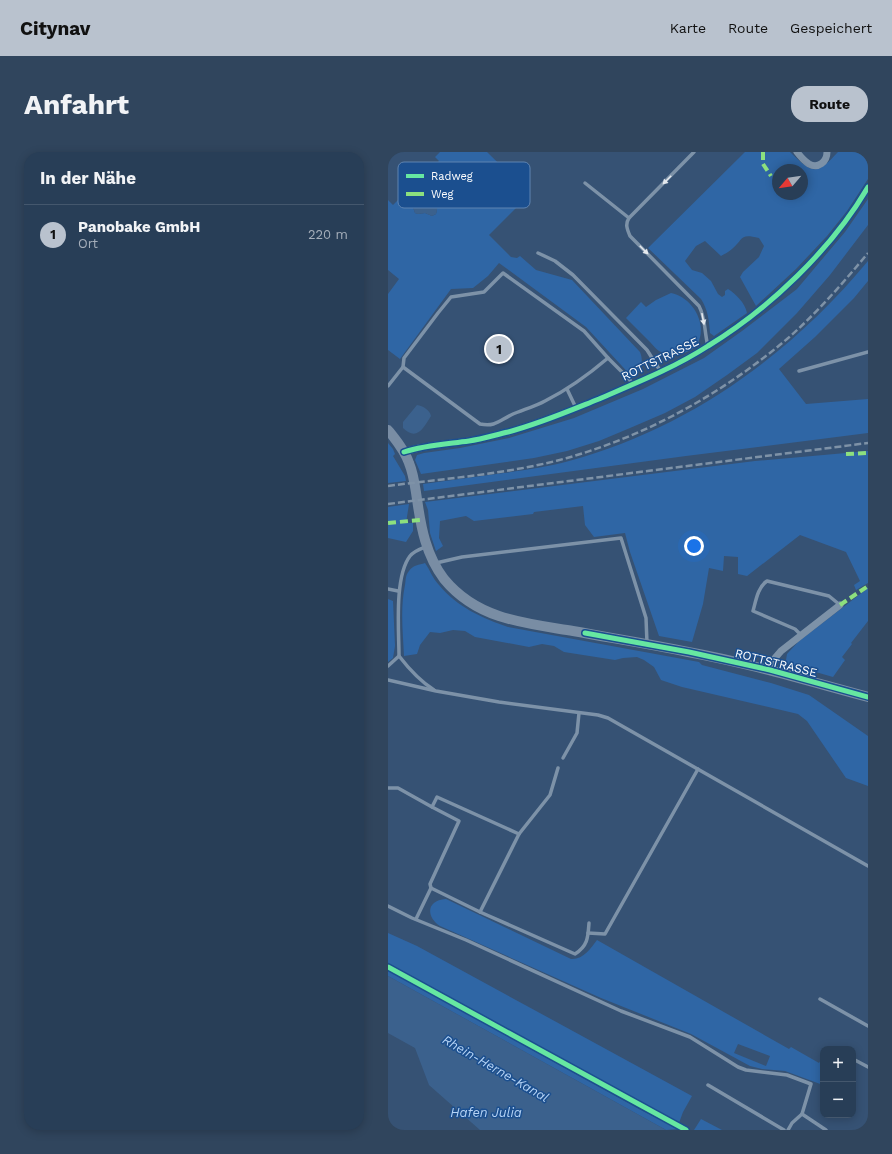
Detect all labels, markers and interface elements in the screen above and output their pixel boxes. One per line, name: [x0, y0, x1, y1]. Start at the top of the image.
text: Citynav: [20, 17, 91, 40]
text: Karte: [670, 20, 706, 36]
text: Route: [728, 20, 768, 36]
text: Gespeichert: [790, 20, 872, 36]
button: Route: [791, 86, 868, 122]
text: Anfahrt: [24, 88, 129, 121]
legend: [398, 162, 530, 208]
north arrow: [772, 164, 808, 200]
text: In der Nähe: [40, 168, 136, 188]
text: Radweg: [431, 170, 473, 183]
one-way arrow: [662, 175, 672, 185]
text: Weg: [431, 188, 454, 201]
text: Panobake GmbH: [78, 218, 200, 236]
text: 1: [50, 227, 56, 242]
text: 220 m: [308, 227, 348, 242]
text: Ort: [78, 236, 98, 251]
one-way arrow: [639, 245, 649, 255]
one-way arrow: [701, 313, 707, 325]
pin: 1: [486, 334, 512, 364]
street label: ROTTSTRASSE: [619, 334, 701, 384]
your location: [684, 536, 704, 556]
street label: ROTTSTRASSE: [733, 646, 819, 680]
water label: Rhein-Herne-Kanal: [440, 1032, 552, 1105]
map controls: [820, 1046, 856, 1118]
button: +: [820, 1046, 856, 1082]
button: −: [820, 1082, 856, 1118]
water label: Hafen Julia: [450, 1105, 522, 1120]

